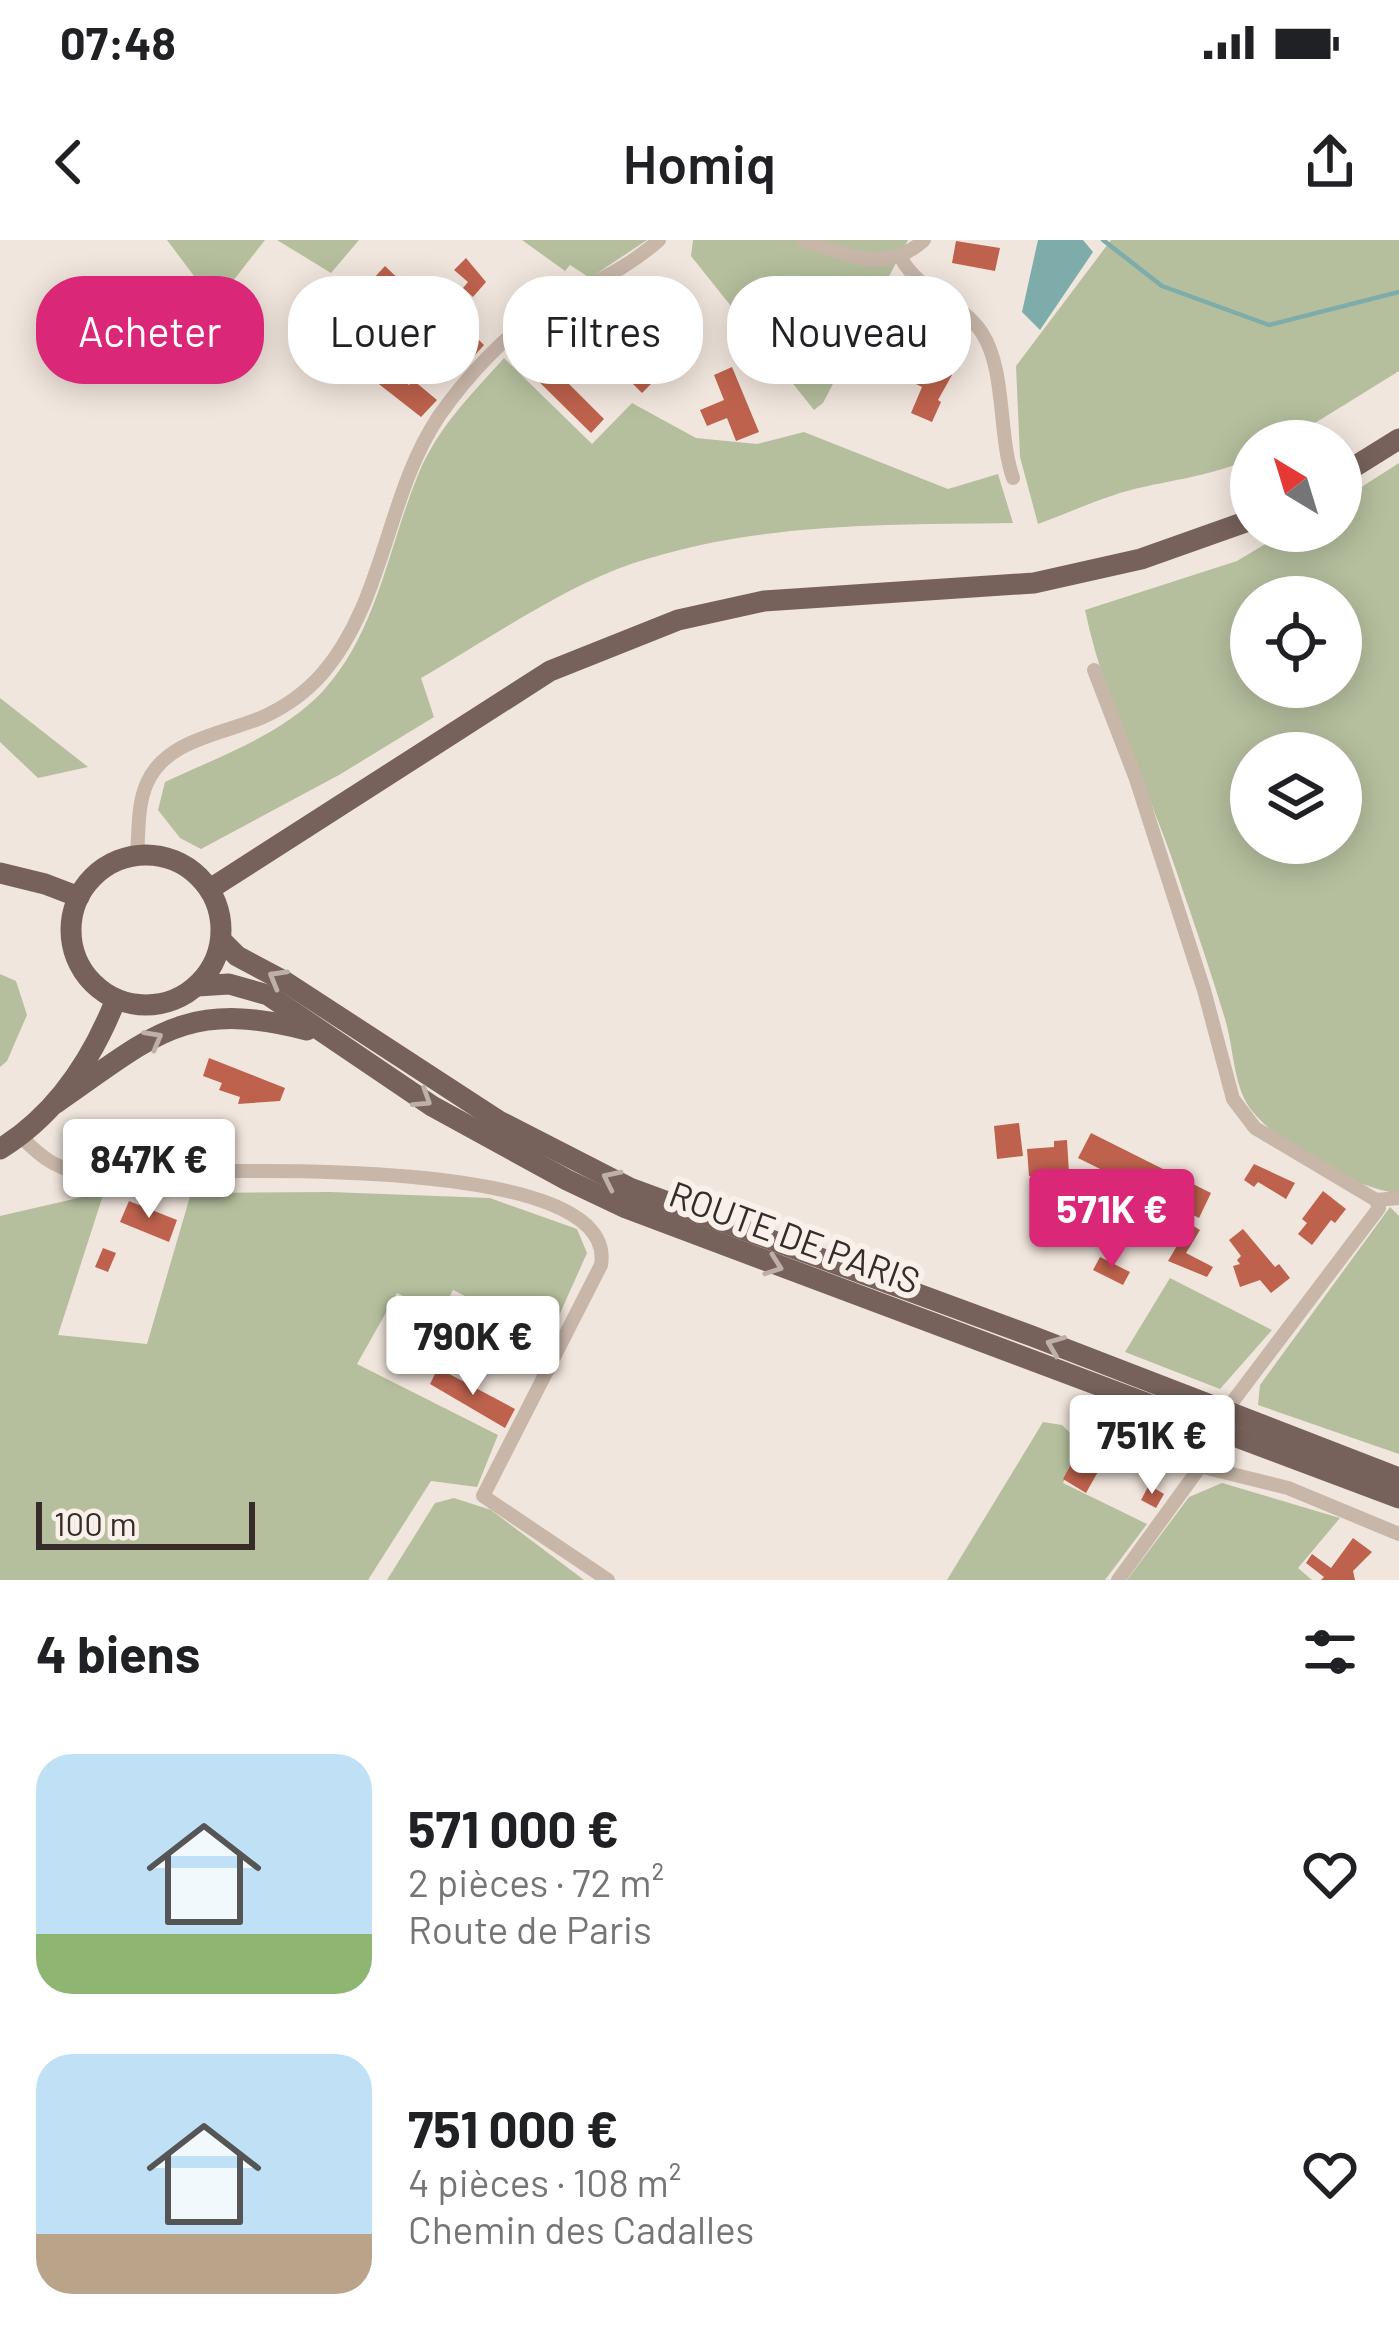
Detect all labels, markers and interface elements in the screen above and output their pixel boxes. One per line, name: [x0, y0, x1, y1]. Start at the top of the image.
text: 07:48: [60, 15, 176, 69]
icon: back: [36, 129, 102, 195]
icon: share: [1297, 129, 1363, 195]
text: Homiq: [623, 130, 776, 195]
chip: Acheter: [36, 276, 264, 384]
chip: Louer: [288, 276, 479, 384]
chip: Filtres: [503, 276, 703, 384]
chip: Nouveau: [727, 276, 971, 384]
north arrow: [1230, 420, 1362, 552]
map controls: [1230, 420, 1362, 864]
button: locate: [1230, 576, 1362, 708]
button: layers: [1230, 732, 1362, 864]
one-way arrow: [269, 970, 290, 993]
one-way arrow: [141, 1030, 162, 1053]
one-way arrow: [409, 1085, 431, 1107]
pin: 847K €: [51, 1119, 247, 1221]
text: 847K €: [90, 1134, 208, 1181]
one-way arrow: [602, 1169, 623, 1193]
pin: 571K €: [1014, 1169, 1210, 1271]
street label: ROUTE DE PARIS: [664, 1171, 926, 1301]
text: 571K €: [1056, 1184, 1168, 1231]
one-way arrow: [763, 1252, 784, 1276]
pin: 790K €: [375, 1296, 571, 1398]
text: 790K €: [413, 1311, 533, 1358]
one-way arrow: [1045, 1335, 1066, 1360]
pin: 751K €: [1054, 1395, 1250, 1497]
text: 751K €: [1097, 1410, 1207, 1457]
scale bar: [36, 1496, 255, 1549]
text: 100 m: [54, 1503, 137, 1543]
icon: filters: [1297, 1619, 1363, 1685]
text: 4 biens: [36, 1622, 200, 1683]
text: 571 000 €: [408, 1797, 619, 1858]
icon: home: [132, 1802, 276, 1946]
icon: heart: [1297, 1841, 1363, 1907]
text: 2 pièces · 72 m²: [408, 1858, 664, 1905]
text: Route de Paris: [408, 1905, 652, 1952]
text: 751 000 €: [408, 2097, 618, 2158]
icon: home: [132, 2102, 276, 2246]
icon: heart: [1297, 2141, 1363, 2207]
text: 4 pièces · 108 m²: [408, 2158, 681, 2205]
text: Chemin des Cadalles: [408, 2205, 754, 2252]

